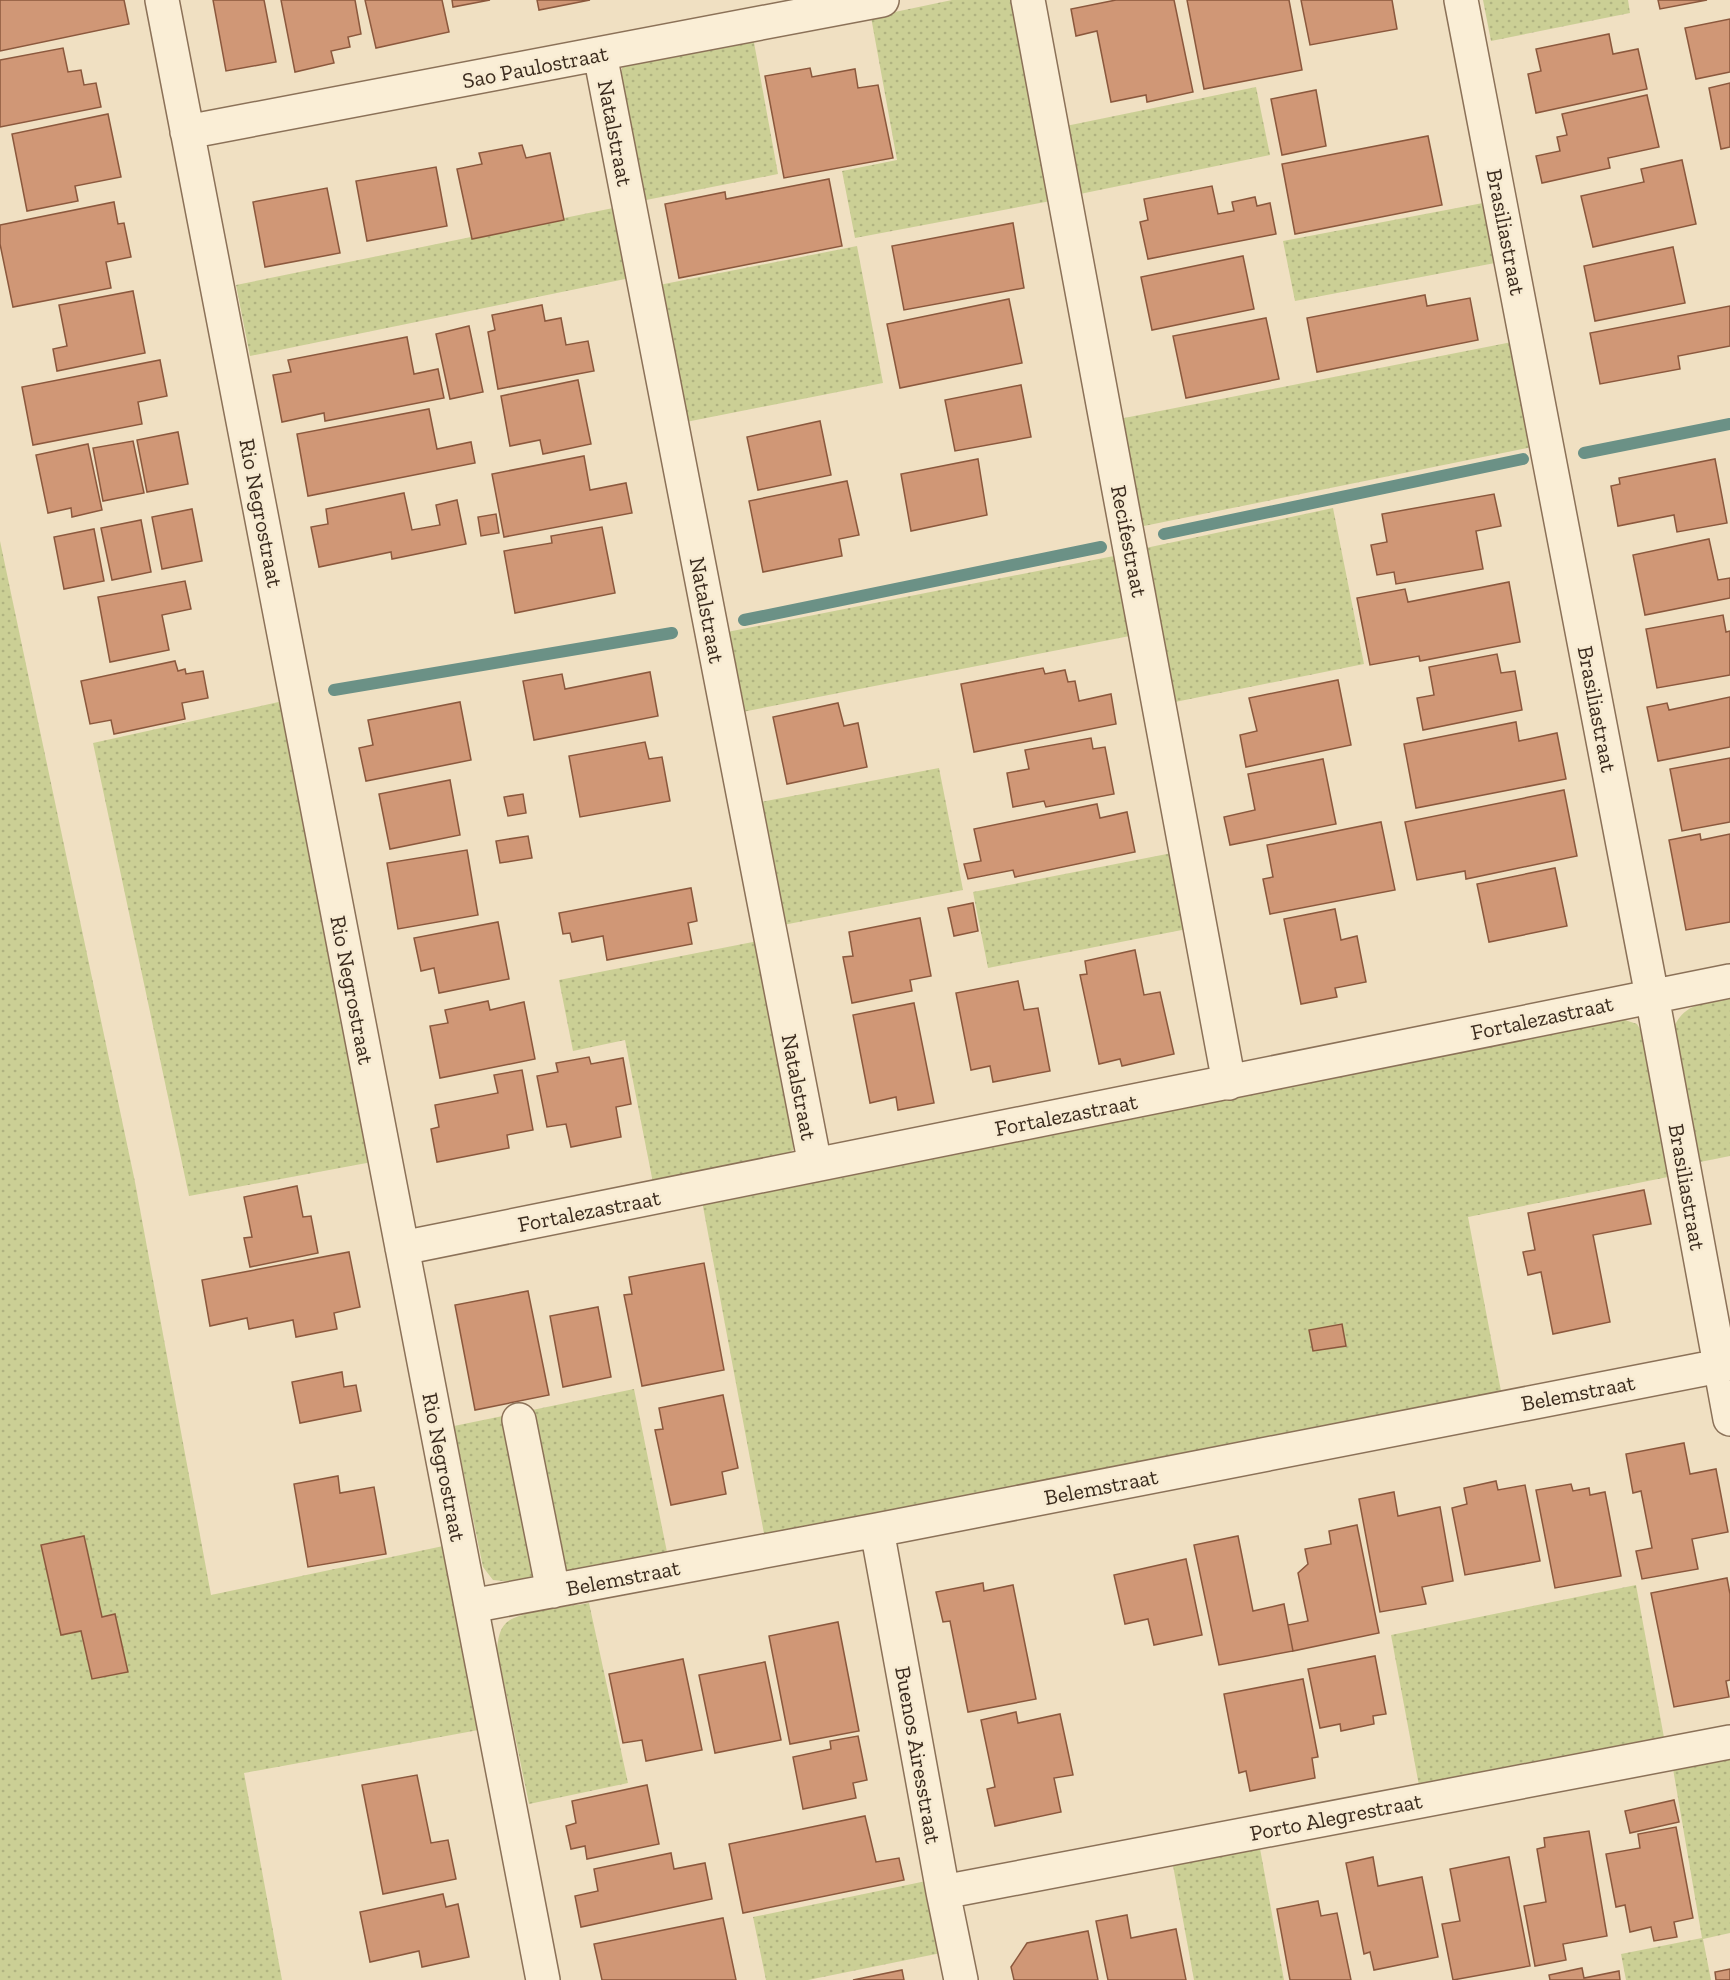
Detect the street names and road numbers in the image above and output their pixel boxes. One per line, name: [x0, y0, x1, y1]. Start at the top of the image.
street label: Sao Paulostraat: [460, 39, 611, 94]
street label: Natalstraat: [591, 78, 639, 189]
street label: Brasiliastraat: [1481, 167, 1532, 298]
street label: Rio Negrostraat: [233, 436, 289, 591]
street label: Recifestraat: [1105, 483, 1153, 600]
street label: Natalstraat: [683, 555, 731, 666]
street label: Brasiliastraat: [1572, 644, 1623, 775]
street label: Rio Negrostraat: [324, 913, 380, 1068]
street label: Fortalezastraat: [1468, 990, 1616, 1046]
street label: Natalstraat: [775, 1032, 823, 1143]
street label: Fortalezastraat: [992, 1088, 1140, 1142]
street label: Brasiliastraat: [1663, 1122, 1712, 1253]
street label: Fortalezastraat: [515, 1184, 663, 1238]
street label: Belemstraat: [1519, 1369, 1638, 1417]
street label: Rio Negrostraat: [416, 1390, 472, 1545]
street label: Belemstraat: [1042, 1463, 1161, 1511]
street label: Belemstraat: [564, 1554, 683, 1602]
street label: Buenos Airesstraat: [889, 1664, 947, 1847]
street label: Porto Alegrestraat: [1248, 1787, 1425, 1847]

